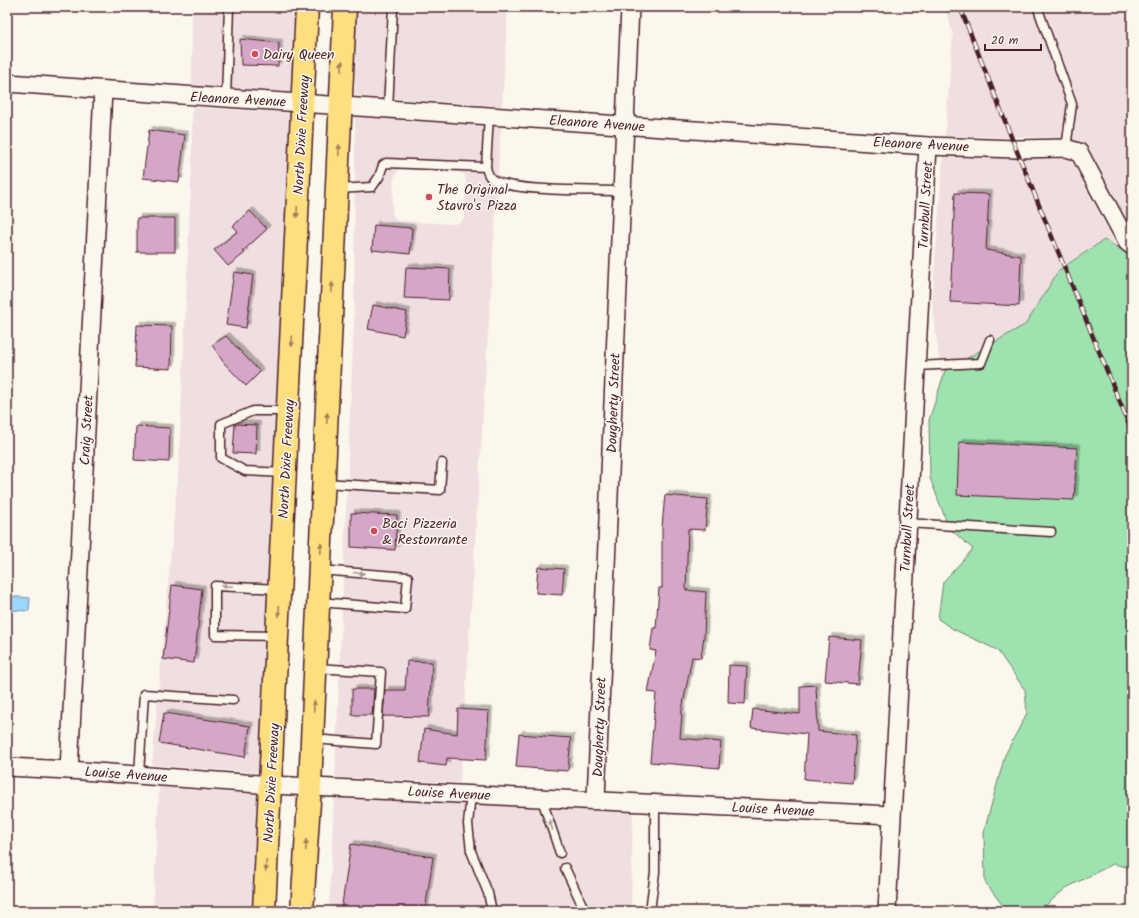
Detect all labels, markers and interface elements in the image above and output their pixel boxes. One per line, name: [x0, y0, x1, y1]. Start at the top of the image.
scale bar: [985, 26, 1041, 52]
text: 20 m: [991, 31, 1019, 50]
place label: Dairy Queen: [263, 44, 335, 66]
marker: Dairy Queen: [250, 49, 260, 59]
one-way arrow: [339, 60, 346, 72]
street label: North Dixie Freeway: [288, 74, 316, 195]
street label: Eleanore Avenue: [189, 86, 287, 114]
street label: Eleanore Avenue: [548, 110, 646, 138]
street label: Eleanore Avenue: [872, 131, 970, 159]
one-way arrow: [335, 144, 342, 156]
street label: Turnbull Street: [913, 160, 939, 250]
place label: The Original Stavro's Pizza: [437, 179, 517, 217]
marker: The Original Stavro's Pizza: [424, 192, 434, 202]
one-way arrow: [294, 206, 301, 218]
one-way arrow: [329, 282, 336, 294]
one-way arrow: [288, 335, 295, 347]
street label: Dougherty Street: [601, 352, 627, 454]
street label: Craig Street: [74, 394, 100, 466]
street label: North Dixie Freeway: [273, 398, 301, 519]
one-way arrow: [323, 412, 330, 424]
street label: Turnbull Street: [895, 483, 921, 573]
place label: Baci Pizzeria & Restonrante: [382, 513, 468, 551]
marker: Baci Pizzeria & Restonrante: [369, 526, 379, 536]
one-way arrow: [317, 542, 324, 554]
one-way arrow: [353, 569, 365, 576]
one-way arrow: [221, 583, 233, 590]
one-way arrow: [276, 605, 282, 618]
street label: Dougherty Street: [587, 676, 613, 778]
one-way arrow: [310, 700, 317, 712]
street label: North Dixie Freeway: [258, 722, 286, 843]
street label: Louise Avenue: [84, 761, 169, 789]
street label: Louise Avenue: [407, 781, 492, 807]
street label: Louise Avenue: [731, 797, 816, 823]
one-way arrow: [548, 818, 554, 830]
one-way arrow: [303, 839, 310, 851]
one-way arrow: [263, 860, 270, 872]

